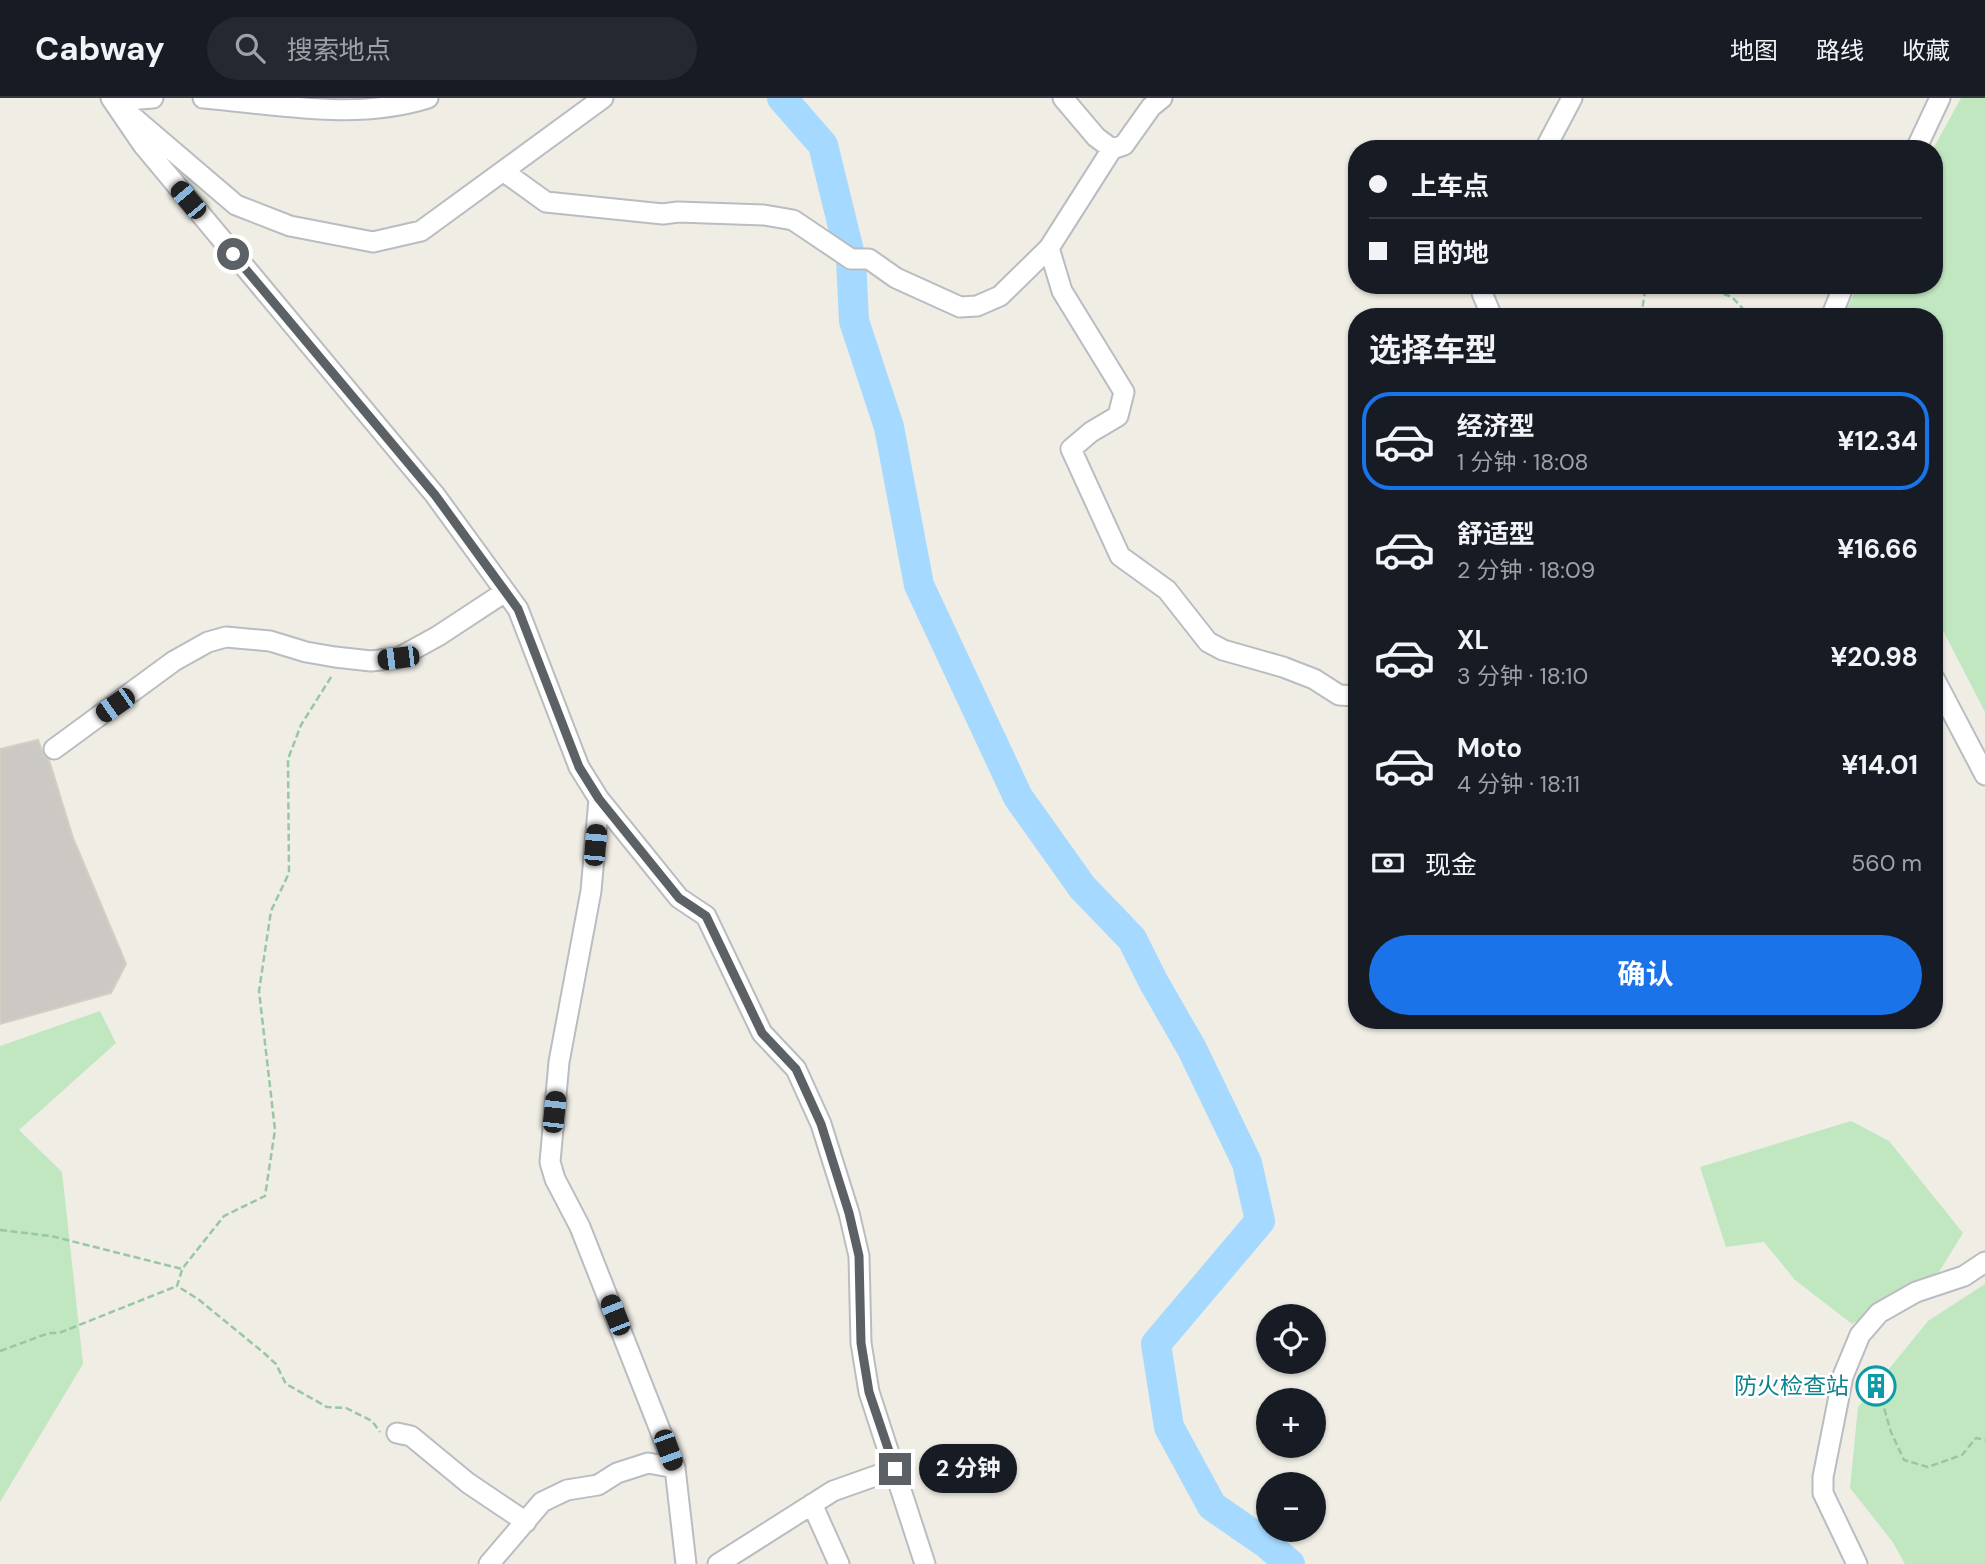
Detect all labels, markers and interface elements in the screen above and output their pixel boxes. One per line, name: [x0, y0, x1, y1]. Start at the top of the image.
search box: [207, 17, 697, 80]
text: Cabway: [35, 27, 165, 70]
icon: search: [231, 29, 269, 67]
text: 搜索地点: [287, 33, 391, 67]
text: 地图: [1730, 35, 1778, 66]
text: 路线: [1816, 35, 1864, 66]
text: 收藏: [1902, 35, 1950, 66]
text: 上车点: [1411, 169, 1489, 203]
car: [167, 177, 210, 223]
text: 目的地: [1411, 236, 1489, 270]
route start: [217, 238, 249, 270]
text: 选择车型: [1369, 329, 1497, 371]
text: 经济型: [1457, 409, 1535, 443]
icon: car: [1373, 410, 1436, 473]
text: ¥12.34: [1838, 424, 1918, 458]
text: 1 分钟 · 18:08: [1457, 447, 1589, 477]
text: 舒适型: [1457, 517, 1535, 551]
icon: car: [1373, 518, 1436, 581]
text: ¥16.66: [1837, 532, 1918, 566]
text: 2 分钟 · 18:09: [1457, 555, 1595, 585]
text: XL: [1457, 623, 1489, 657]
icon: car: [1373, 626, 1436, 689]
text: ¥20.98: [1830, 640, 1918, 674]
car: [376, 645, 421, 671]
text: 3 分钟 · 18:10: [1457, 661, 1588, 691]
car: [92, 684, 139, 726]
text: Moto: [1457, 731, 1522, 765]
icon: car: [1373, 734, 1436, 797]
text: ¥14.01: [1841, 748, 1918, 782]
text: 4 分钟 · 18:11: [1457, 769, 1580, 799]
car: [583, 823, 608, 867]
icon: cash: [1369, 844, 1407, 882]
text: 现金: [1425, 848, 1477, 882]
text: 560 m: [1851, 848, 1922, 878]
button: 确认: [1369, 935, 1922, 1015]
car: [542, 1090, 567, 1134]
car: [598, 1292, 633, 1338]
map controls: [1256, 1304, 1326, 1542]
button: locate: [1256, 1304, 1326, 1374]
building icon: 防火检查站: [1855, 1365, 1897, 1407]
place label: 防火检查站: [1734, 1371, 1849, 1401]
button: +: [1256, 1388, 1326, 1458]
car: [651, 1427, 686, 1473]
callout: 2 分钟: [920, 1444, 1018, 1494]
route end: [879, 1453, 911, 1485]
text: 2 分钟: [936, 1453, 1000, 1483]
button: −: [1256, 1472, 1326, 1542]

